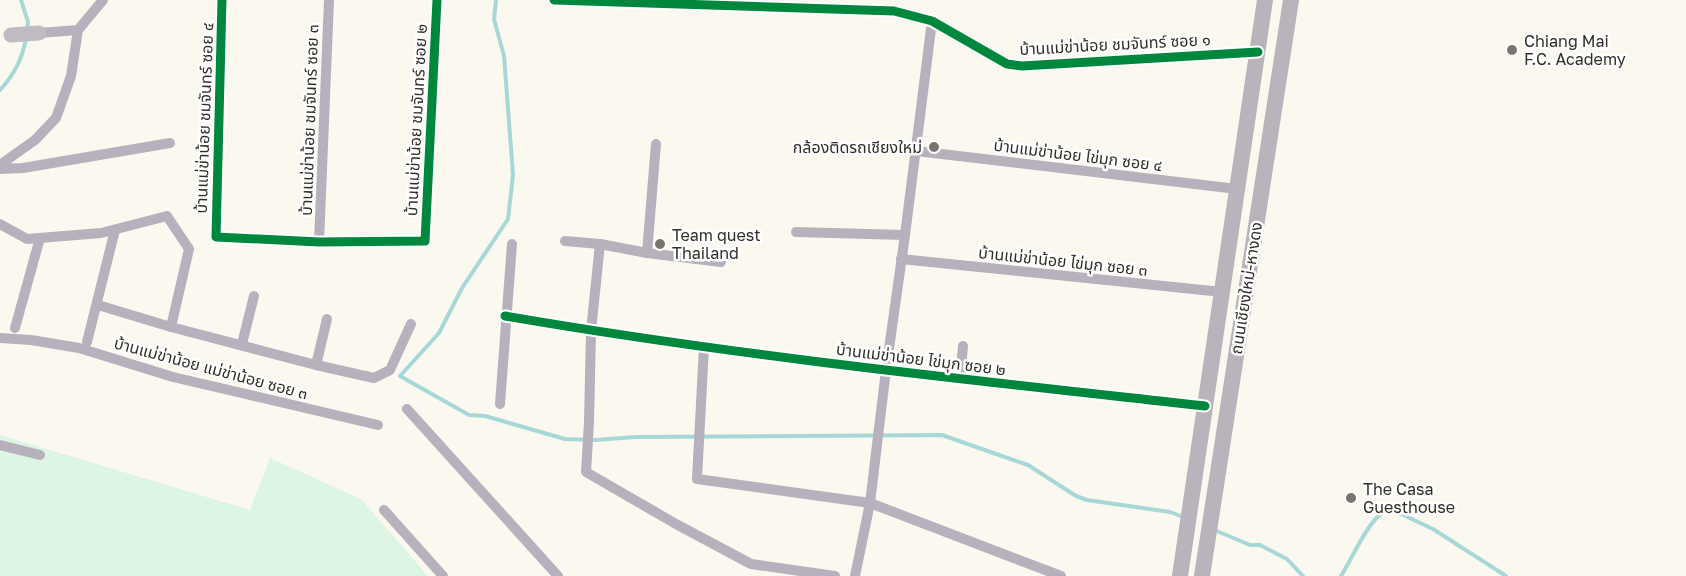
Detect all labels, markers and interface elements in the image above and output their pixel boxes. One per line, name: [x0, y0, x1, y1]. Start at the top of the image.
street label: บ้านแม่ข่าน้อย ชมจันทร์ ซอย ๔: [191, 22, 217, 214]
street label: บ้านแม่ข่าน้อย ชมจันทร์ ซอย ๒: [401, 23, 431, 217]
street label: บ้านแม่ข่าน้อย ชมจันทร์ ซอย ๓: [296, 24, 322, 216]
street label: บ้านแม่ข่าน้อย ชมจันทร์ ซอย ๑: [1019, 29, 1211, 59]
place label: Chiang Mai F.C. Academy: [1524, 31, 1626, 69]
marker: Chiang Mai F.C. Academy: [1505, 43, 1519, 57]
street label: บ้านแม่ข่าน้อย ไข่มุก ซอย ๔: [993, 135, 1163, 175]
place label: กล้องติดรถเชียงใหม่: [793, 137, 922, 157]
marker: กล้องติดรถเชียงใหม่: [927, 140, 941, 154]
street label: ถนนเชียงใหม่-หางดง: [1226, 220, 1266, 356]
place label: Team quest Thailand: [672, 225, 761, 263]
marker: Team quest Thailand: [653, 237, 667, 251]
street label: บ้านแม่ข่าน้อย ไข่มุก ซอย ๓: [977, 242, 1149, 280]
street label: บ้านแม่ข่าน้อย แม่ข่าน้อย ซอย ๓: [112, 332, 310, 404]
street label: บ้านแม่ข่าน้อย ไข่มุก ซอย ๒: [835, 339, 1007, 379]
place label: The Casa Guesthouse: [1363, 479, 1455, 517]
marker: The Casa Guesthouse: [1344, 491, 1358, 505]

